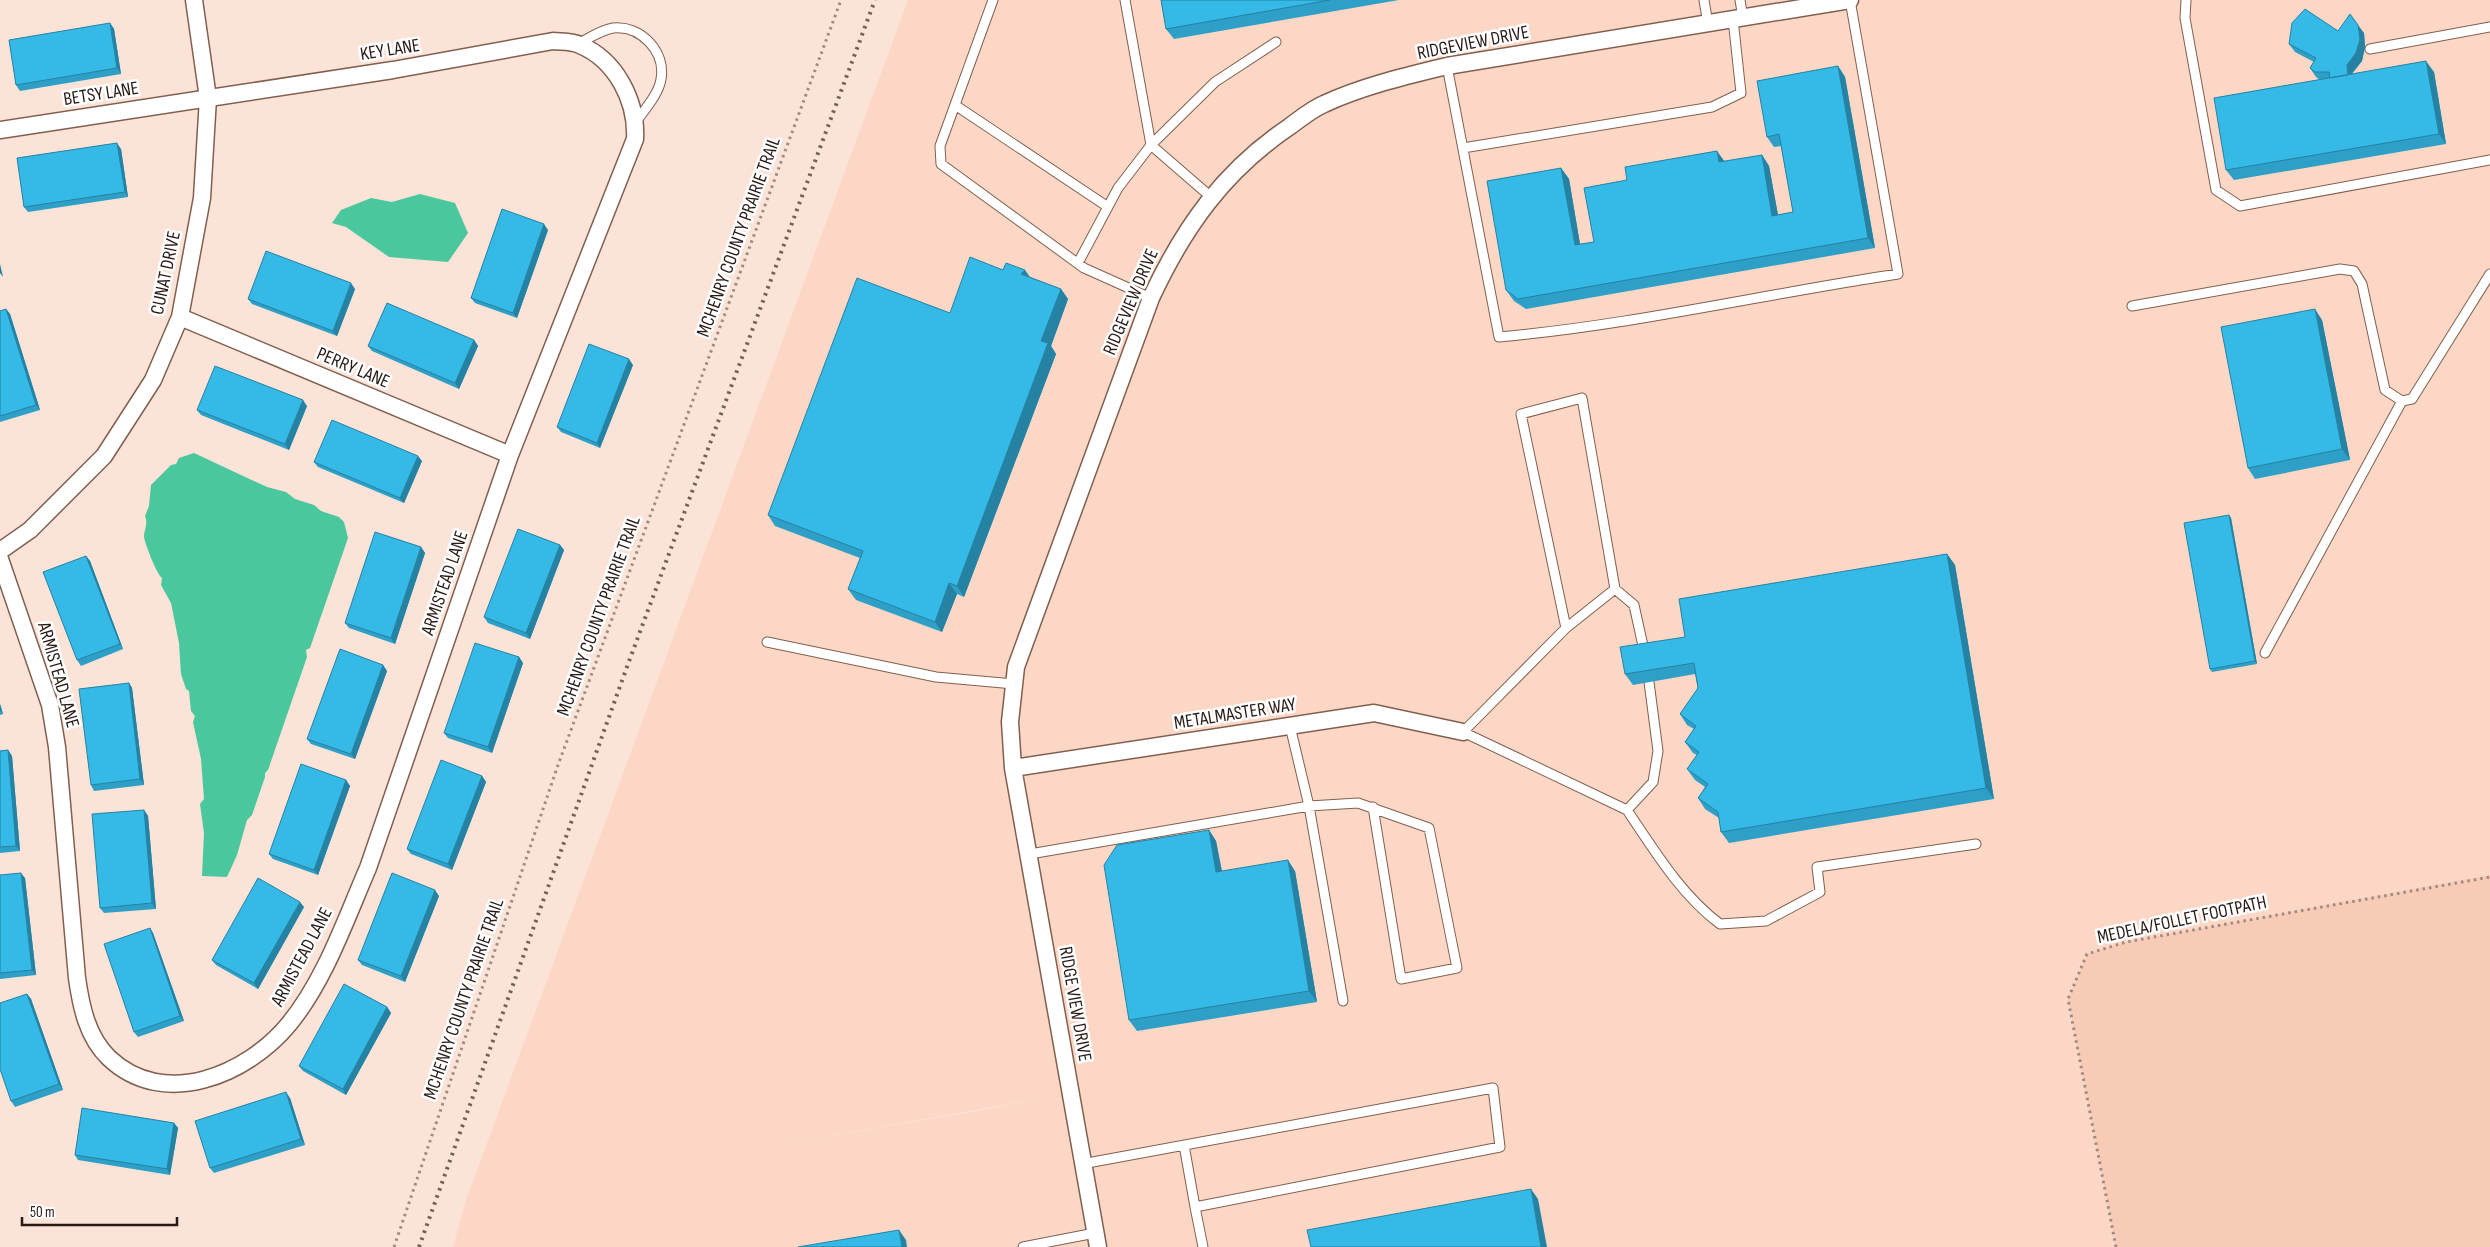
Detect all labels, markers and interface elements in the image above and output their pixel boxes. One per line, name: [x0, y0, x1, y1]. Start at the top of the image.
street label: RIDGEVIEW DRIVE: [1415, 21, 1531, 65]
street label: KEY LANE: [358, 34, 422, 66]
street label: BETSY LANE: [62, 77, 140, 111]
street label: MCHENRY COUNTY PRAIRIE TRAIL: [692, 134, 786, 340]
street label: CUNAT DRIVE: [146, 229, 186, 317]
street label: RIDGEVIEW DRIVE: [1098, 245, 1164, 359]
street label: PERRY LANE: [313, 342, 393, 394]
street label: MCHENRY COUNTY PRAIRIE TRAIL: [552, 513, 646, 719]
street label: ARMISTEAD LANE: [416, 528, 474, 639]
street label: ARMISTEAD LANE: [32, 619, 84, 730]
street label: METALMASTER WAY: [1172, 693, 1298, 735]
street label: MEDELA/FOLLET FOOTPATH: [2095, 891, 2269, 949]
street label: MCHENRY COUNTY PRAIRIE TRAIL: [419, 896, 509, 1102]
street label: ARMISTEAD LANE: [266, 904, 338, 1011]
street label: RIDGE VIEW DRIVE: [1054, 945, 1096, 1063]
scale bar: [22, 1194, 178, 1226]
text: 50 m: [30, 1203, 55, 1222]

